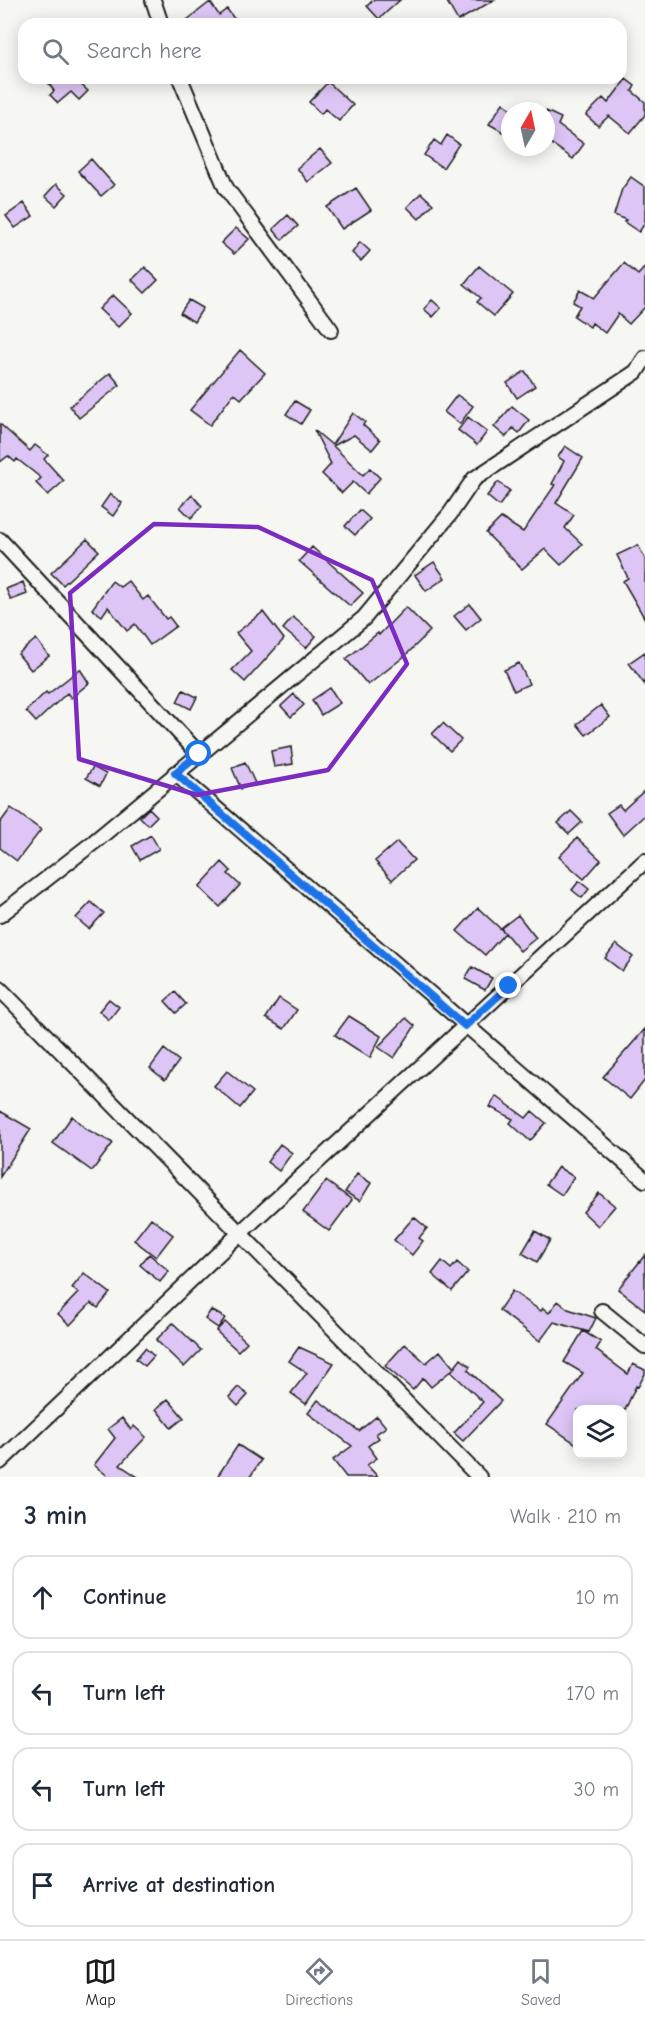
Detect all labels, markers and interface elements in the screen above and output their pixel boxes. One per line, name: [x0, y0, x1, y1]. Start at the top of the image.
search box: [18, 18, 627, 84]
icon: search: [39, 35, 72, 68]
text: Search here: [87, 38, 202, 64]
north arrow: [501, 102, 555, 156]
route start: [185, 740, 211, 766]
route end: [495, 972, 521, 998]
map controls: [573, 1405, 627, 1459]
button: layers: [573, 1405, 627, 1459]
text: 3 min: [24, 1501, 87, 1531]
text: Walk · 210 m: [510, 1505, 621, 1528]
icon: ahead: [26, 1581, 59, 1614]
text: Continue: [83, 1584, 166, 1610]
text: 10 m: [576, 1586, 619, 1609]
icon: left: [26, 1677, 59, 1710]
text: Turn left: [83, 1680, 165, 1706]
text: 170 m: [566, 1682, 619, 1705]
icon: left: [26, 1773, 59, 1806]
text: Turn left: [83, 1776, 165, 1802]
text: 30 m: [573, 1778, 619, 1801]
icon: arrive: [26, 1869, 59, 1902]
text: Arrive at destination: [83, 1872, 275, 1898]
tab: Map: [84, 1955, 117, 2009]
tab: Directions: [285, 1955, 353, 2009]
tab: Saved: [521, 1955, 561, 2009]

